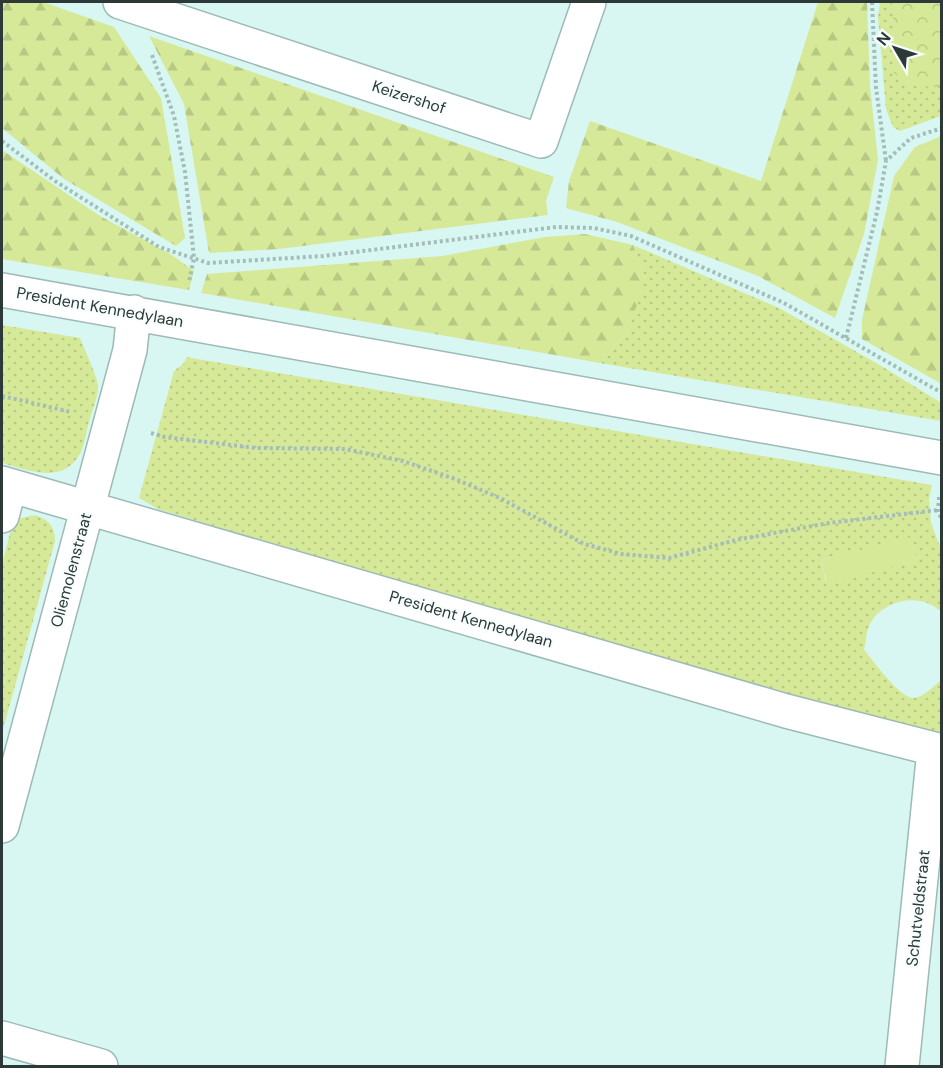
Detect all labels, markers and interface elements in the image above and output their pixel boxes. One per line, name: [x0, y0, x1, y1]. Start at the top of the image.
north arrow: [865, 18, 925, 78]
text: N: [872, 28, 896, 50]
street label: Keizershof: [369, 75, 449, 119]
street label: President Kennedylaan: [15, 282, 185, 332]
street label: Oliemolenstraat: [46, 510, 96, 630]
street label: President Kennedylaan: [387, 586, 555, 652]
street label: Schutveldstraat: [901, 849, 935, 967]

